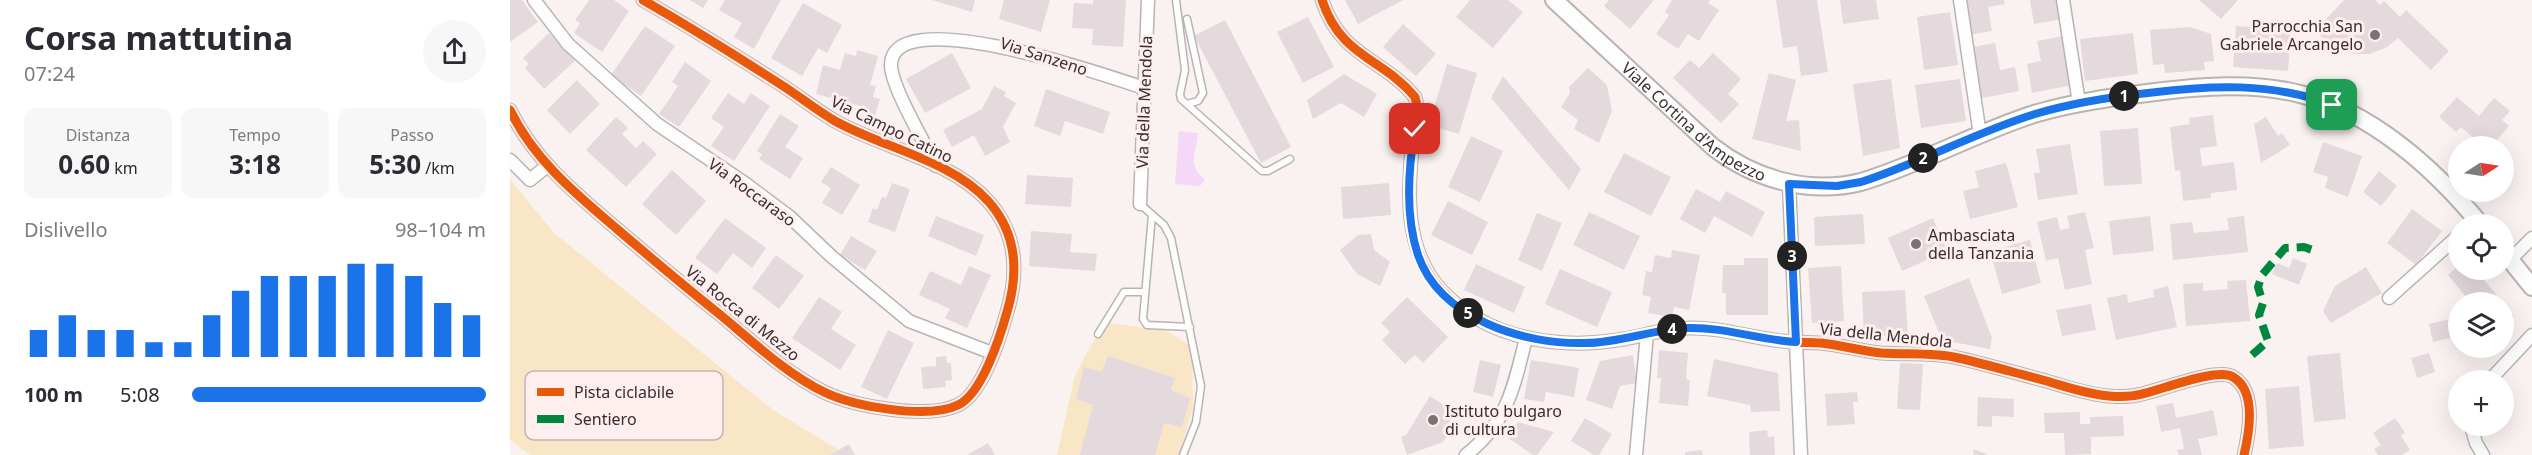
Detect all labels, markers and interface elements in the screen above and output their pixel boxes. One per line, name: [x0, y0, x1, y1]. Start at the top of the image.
text: Corsa mattutina: [24, 15, 293, 60]
place label: Parrocchia San Gabriele Arcangelo: [2220, 15, 2363, 55]
button: share: [423, 20, 486, 83]
marker: Parrocchia San Gabriele Arcangelo: [2368, 28, 2382, 42]
street label: Via Sanzeno: [998, 32, 1090, 80]
street label: Via della Mendola: [1131, 35, 1157, 169]
street label: Viale Cortina d'Ampezzo: [1617, 57, 1769, 186]
text: 07:24: [24, 60, 75, 87]
pin: [2306, 79, 2357, 130]
pin: 1: [2109, 81, 2139, 111]
text: 1: [2119, 85, 2129, 107]
icon: arrive: [2315, 88, 2348, 121]
street label: Via Campo Catino: [827, 90, 957, 168]
pin: [1389, 103, 1440, 154]
icon: check: [1398, 112, 1431, 145]
text: Distanza: [66, 124, 130, 146]
text: Tempo: [229, 124, 281, 146]
text: Passo: [390, 124, 434, 146]
north arrow: [2448, 136, 2514, 202]
map controls: [2448, 136, 2514, 436]
pin: 2: [1908, 143, 1938, 173]
text: 0.60: [58, 146, 110, 182]
text: 3:18: [229, 146, 281, 182]
text: 5:30: [369, 146, 421, 182]
text: 2: [1918, 147, 1928, 169]
street label: Via Roccaraso: [704, 153, 800, 231]
text: km: [110, 157, 138, 179]
text: /km: [421, 157, 455, 179]
button: locate: [2448, 214, 2514, 280]
text: Dislivello: [24, 216, 108, 243]
text: 98–104 m: [395, 216, 486, 243]
place label: Ambasciata della Tanzania: [1928, 224, 2034, 264]
marker: Ambasciata della Tanzania: [1909, 237, 1923, 251]
pin: 3: [1777, 241, 1807, 271]
text: 3: [1787, 245, 1797, 267]
street label: Via Rocca di Mezzo: [681, 260, 805, 366]
button: layers: [2448, 292, 2514, 358]
pin: 5: [1453, 298, 1483, 328]
text: 5: [1463, 302, 1473, 324]
pin: 4: [1657, 314, 1687, 344]
street label: Via della Mendola: [1819, 317, 1953, 353]
text: 4: [1667, 318, 1677, 340]
button: +: [2448, 370, 2514, 436]
legend: [525, 371, 723, 440]
text: 100 m: [24, 381, 83, 408]
text: 5:08: [120, 381, 160, 408]
text: Pista ciclabile: [574, 381, 674, 403]
place label: Istituto bulgaro di cultura: [1445, 400, 1562, 440]
text: Sentiero: [574, 408, 637, 430]
marker: Istituto bulgaro di cultura: [1426, 413, 1440, 427]

